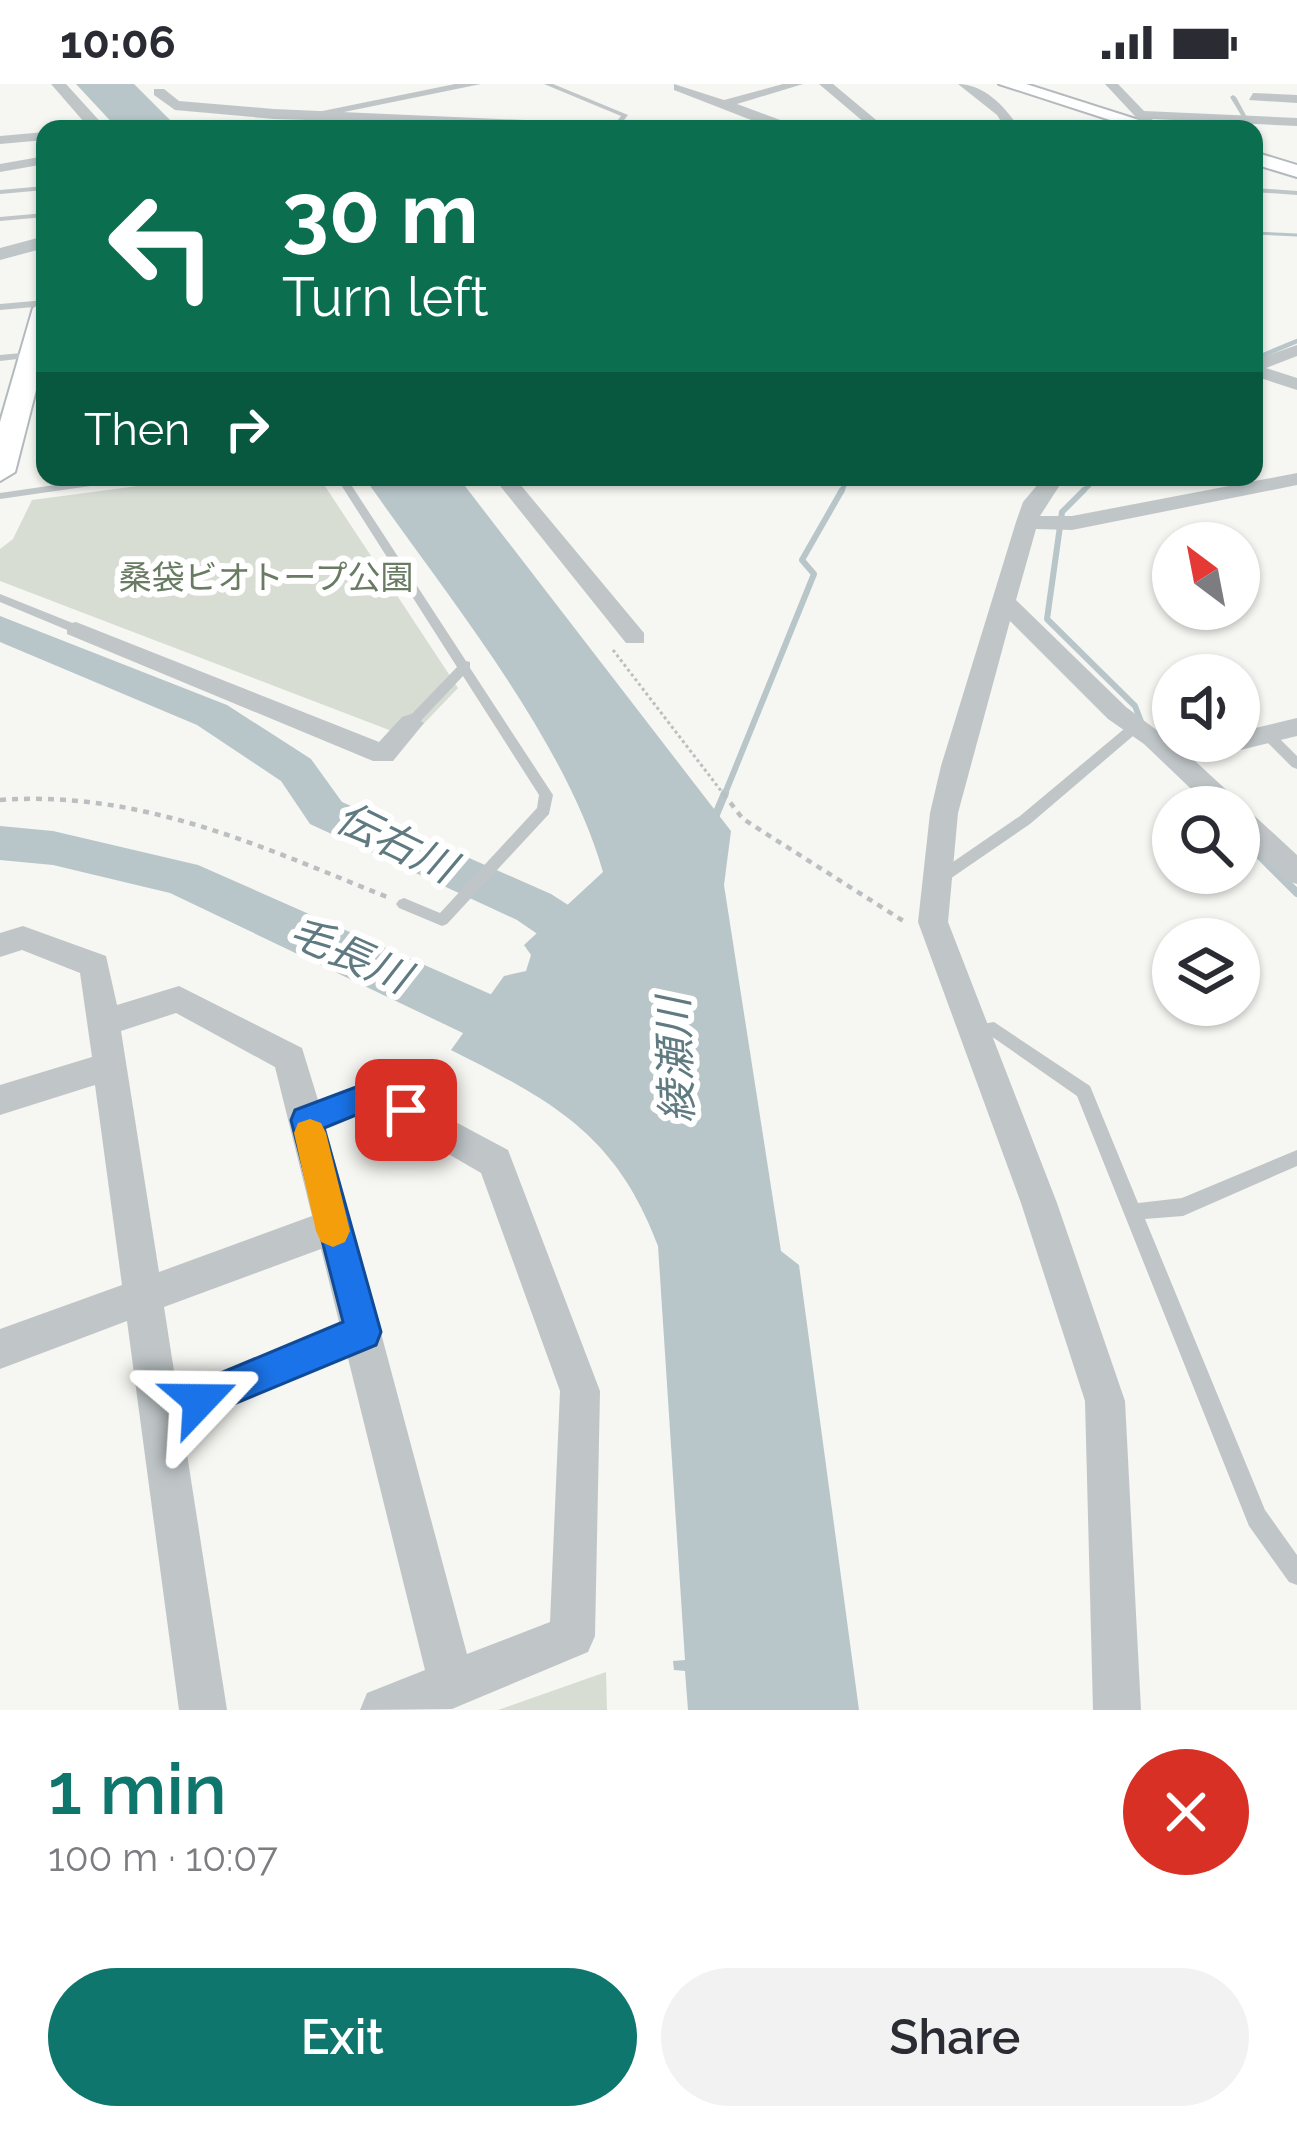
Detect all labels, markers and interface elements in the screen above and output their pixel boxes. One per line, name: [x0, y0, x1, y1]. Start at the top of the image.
text: 10:06: [60, 16, 176, 69]
text: 30 m: [282, 164, 479, 263]
icon: left: [84, 168, 240, 324]
text: Turn left: [282, 265, 489, 329]
icon: right: [214, 396, 280, 462]
text: Then: [84, 403, 190, 456]
north arrow: [1152, 522, 1260, 630]
map controls: [1152, 522, 1260, 1026]
park label: 桑袋ビオトープ公園: [118, 558, 414, 597]
button: sound: [1152, 654, 1260, 762]
button: search: [1152, 786, 1260, 894]
water label: 伝右川: [328, 793, 467, 894]
water label: 毛長川: [282, 906, 421, 1004]
button: layers: [1152, 918, 1260, 1026]
water label: 綾瀬川: [649, 992, 702, 1124]
pin: [355, 1059, 457, 1161]
icon: arrive: [373, 1077, 439, 1143]
position arrow: [137, 1337, 263, 1463]
text: 1 min: [48, 1746, 227, 1831]
button: close: [1123, 1749, 1249, 1875]
text: 100 m · 10:07: [48, 1834, 278, 1880]
button: Exit: [48, 1968, 637, 2106]
button: Share: [661, 1968, 1249, 2106]

